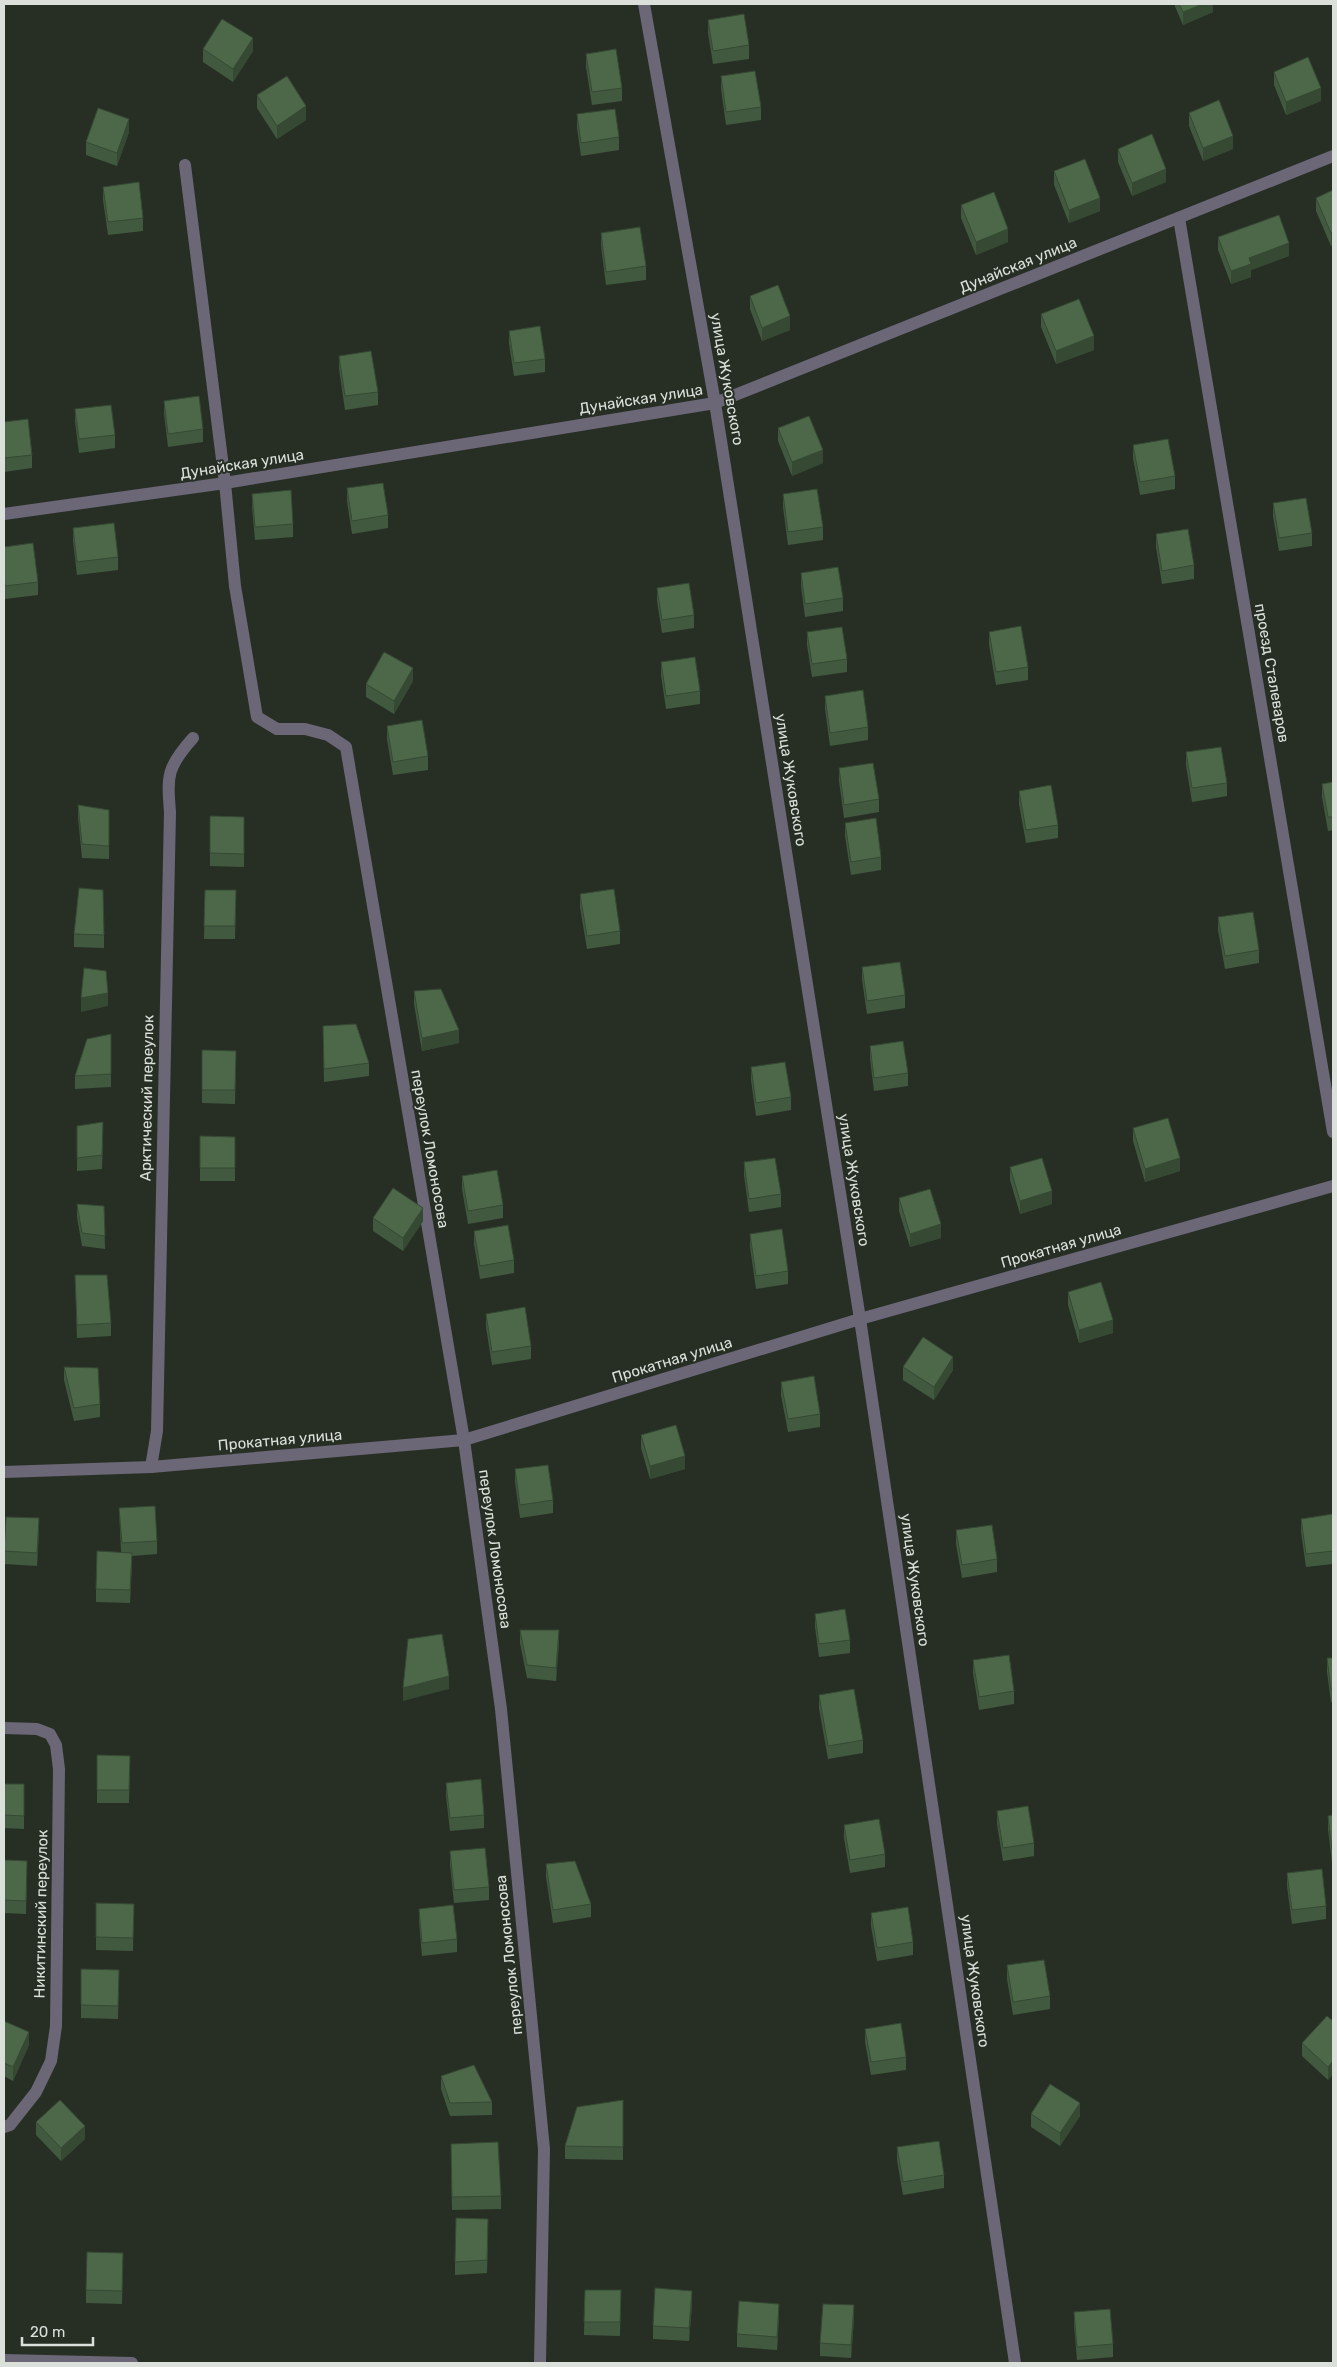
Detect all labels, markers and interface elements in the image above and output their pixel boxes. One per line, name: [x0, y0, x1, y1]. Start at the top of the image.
street label: Дунайская улица: [957, 233, 1079, 297]
street label: улица Жуковского: [706, 311, 748, 447]
street label: Дунайская улица: [578, 380, 704, 418]
street label: Дунайская улица: [179, 445, 305, 483]
street label: проезд Сталеваров: [1251, 602, 1293, 744]
street label: улица Жуковского: [772, 712, 810, 848]
street label: Арктический переулок: [137, 1015, 157, 1181]
street label: переулок Ломоносова: [407, 1068, 453, 1230]
street label: улица Жуковского: [835, 1112, 873, 1248]
street label: Прокатная улица: [999, 1220, 1123, 1272]
street label: Прокатная улица: [610, 1333, 734, 1387]
street label: Прокатная улица: [217, 1426, 343, 1454]
street label: переулок Ломоносова: [475, 1468, 515, 1630]
street label: улица Жуковского: [897, 1512, 933, 1648]
street label: Никитинский переулок: [31, 1830, 51, 1998]
street label: переулок Ломоносова: [492, 1874, 526, 2036]
street label: улица Жуковского: [957, 1913, 993, 2049]
scale bar: [22, 2314, 94, 2346]
text: 20 m: [30, 2323, 65, 2341]

